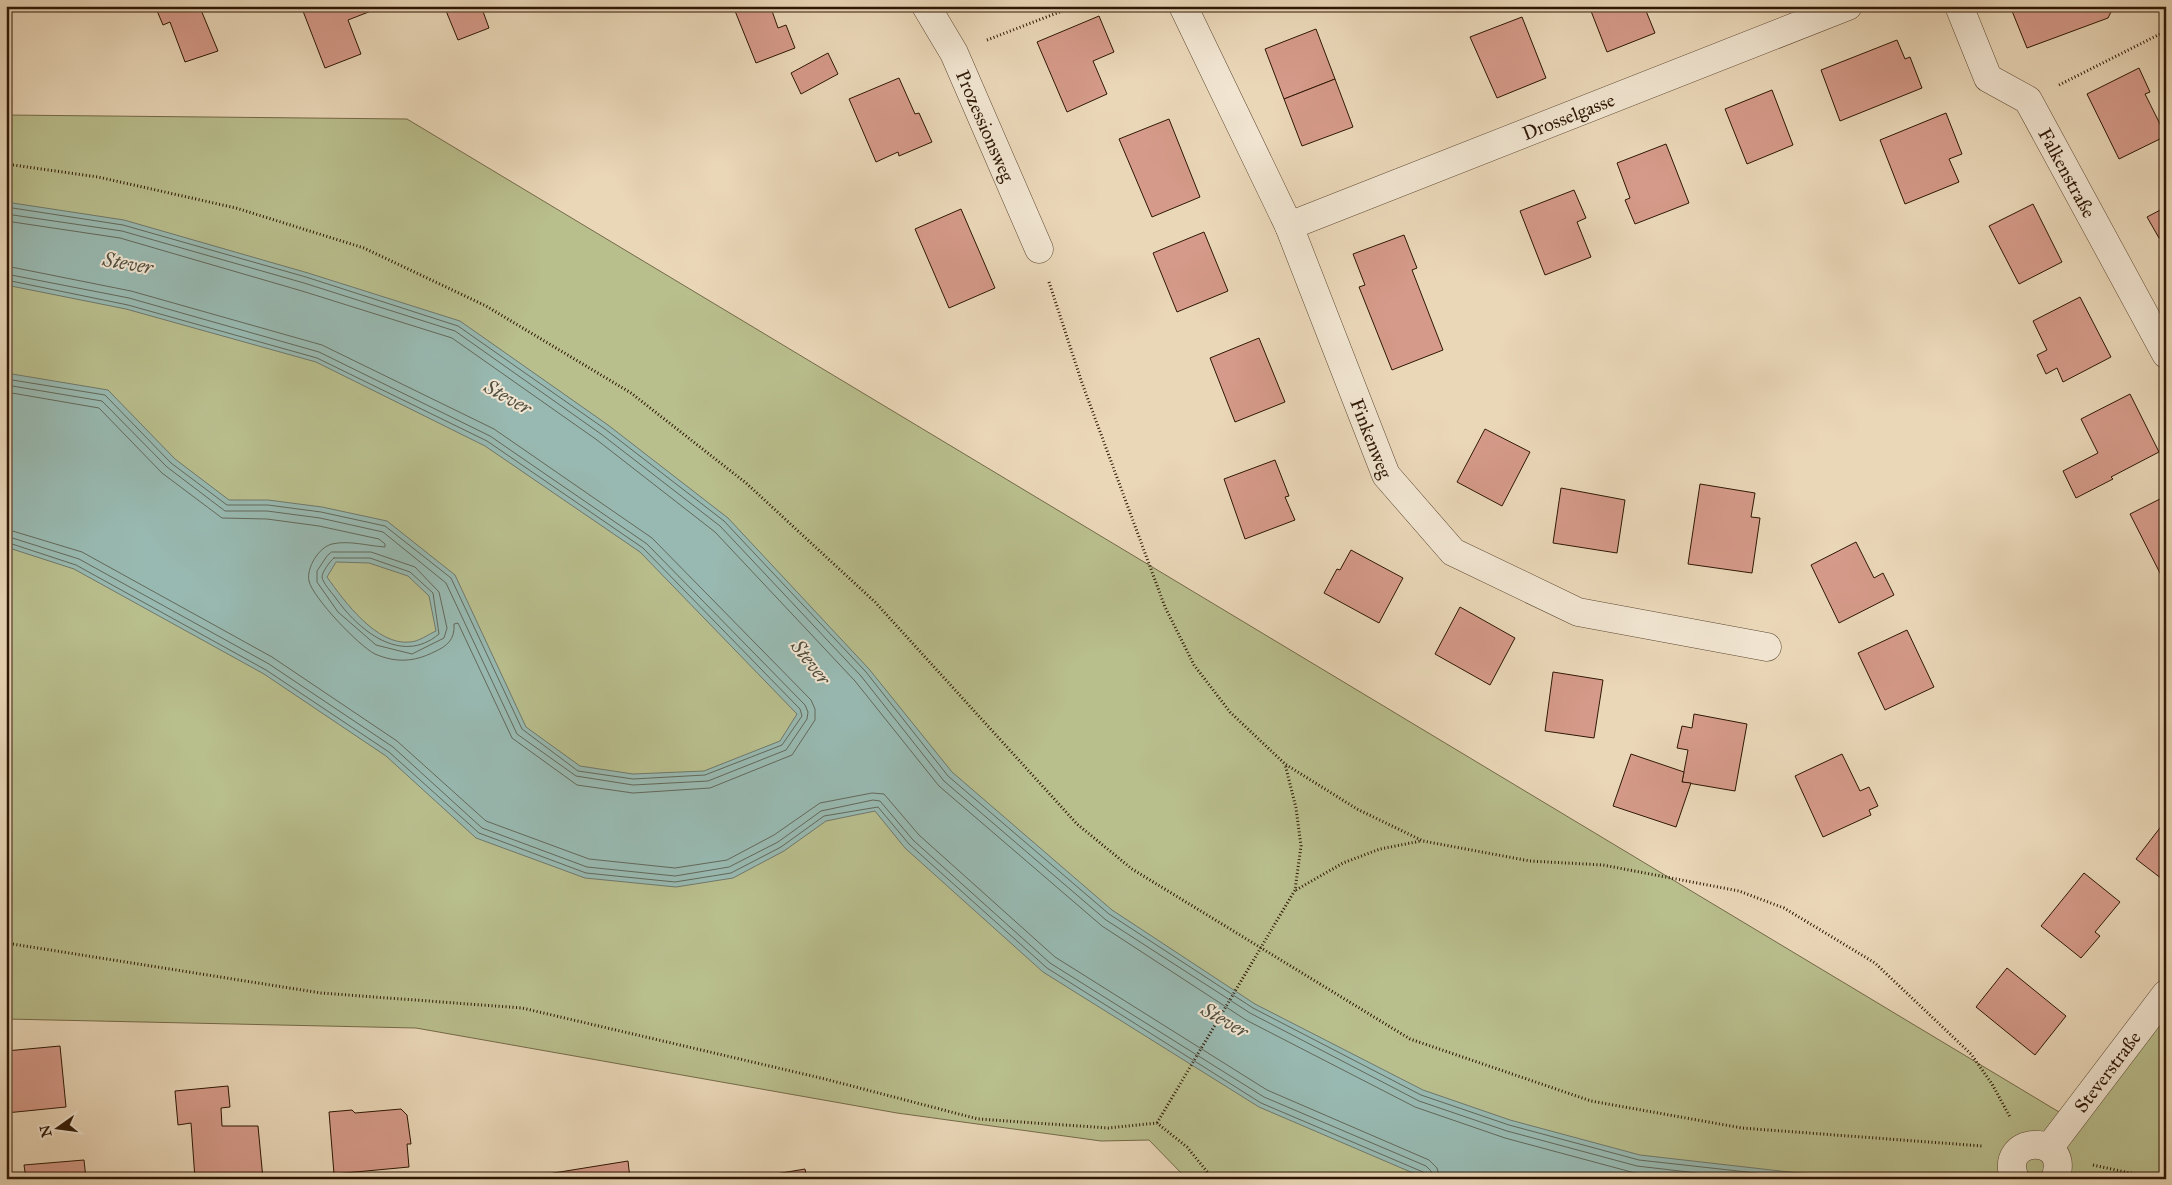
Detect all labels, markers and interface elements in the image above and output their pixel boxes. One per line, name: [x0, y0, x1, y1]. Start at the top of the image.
street label: Prozessionsweg: [951, 66, 1020, 186]
street label: Drosselgasse: [1519, 88, 1618, 145]
street label: Falkenstraße: [2034, 124, 2101, 222]
water label: Stever: [100, 247, 157, 279]
water label: Stever: [479, 374, 537, 421]
street label: Finkenweg: [1346, 395, 1398, 482]
water label: Stever: [785, 634, 837, 691]
water label: Stever: [1196, 996, 1254, 1044]
street label: Steverstraße: [2069, 1026, 2145, 1117]
north arrow: [32, 1102, 82, 1152]
text: N: [36, 1123, 56, 1139]

